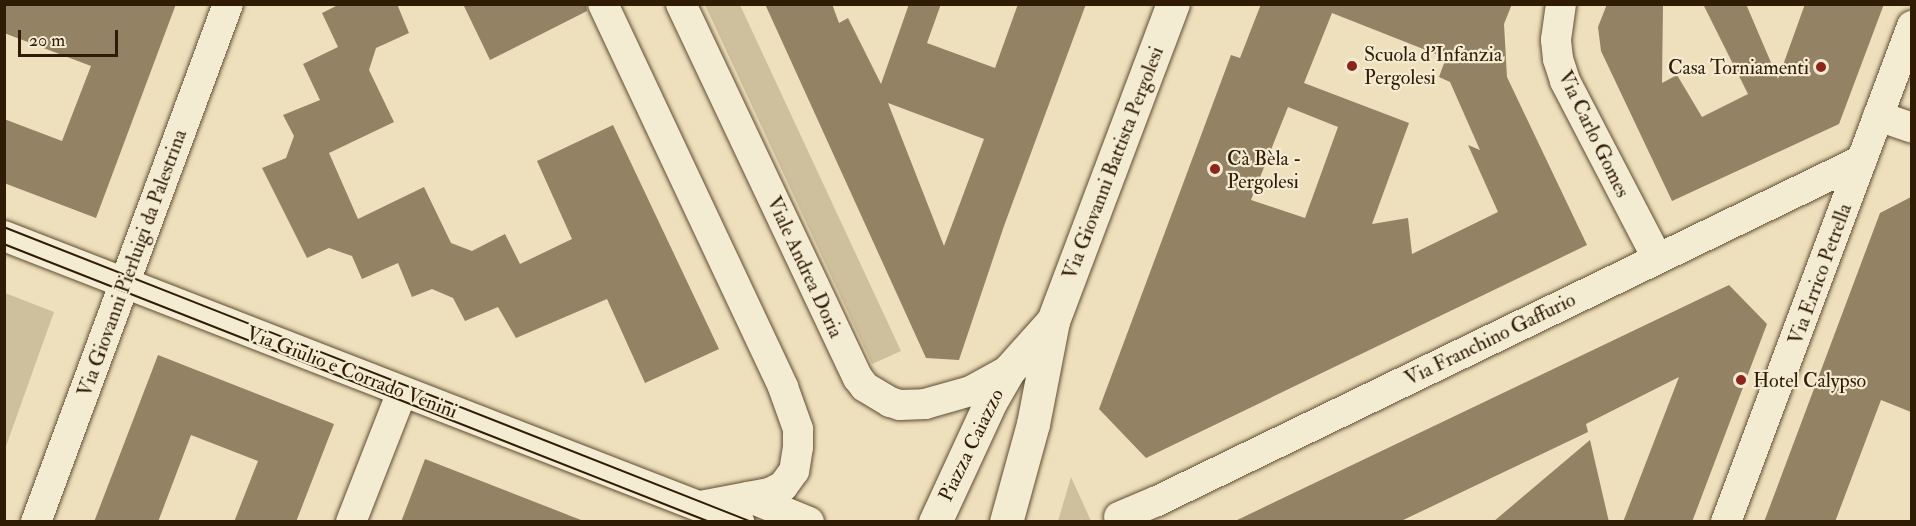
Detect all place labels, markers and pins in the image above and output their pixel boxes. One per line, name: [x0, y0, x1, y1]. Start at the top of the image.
place label: Scuola d'Infanzia Pergolesi: [1364, 42, 1502, 89]
place label: Casa Torniamenti: [1668, 55, 1809, 79]
marker: Scuola d'Infanzia Pergolesi: [1345, 59, 1359, 73]
marker: Casa Torniamenti: [1814, 60, 1828, 74]
place label: Cà Bèla - Pergolesi: [1227, 146, 1301, 193]
marker: Cà Bèla - Pergolesi: [1208, 162, 1222, 176]
place label: Hotel Calypso: [1753, 368, 1866, 392]
marker: Hotel Calypso: [1734, 373, 1748, 387]

